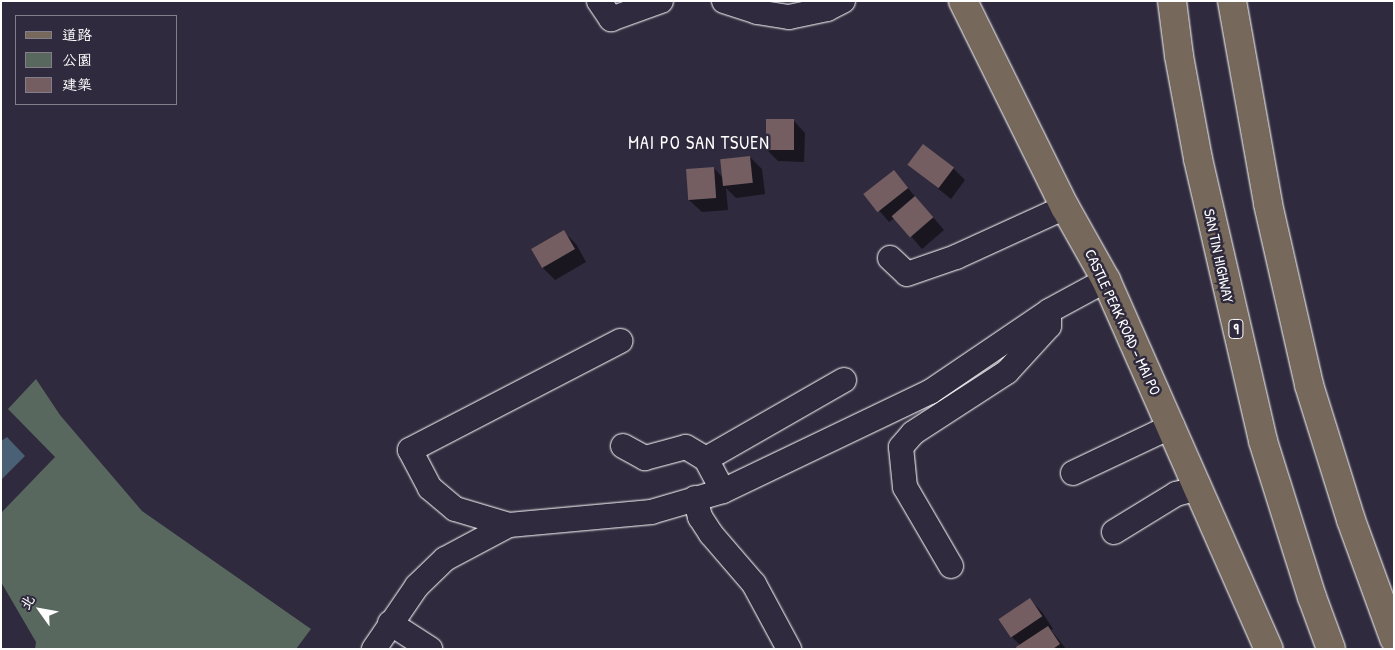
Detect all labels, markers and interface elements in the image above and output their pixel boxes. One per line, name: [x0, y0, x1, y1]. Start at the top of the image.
legend: [15, 15, 178, 105]
text: 道路: [62, 24, 92, 45]
text: 公園: [62, 49, 92, 70]
text: 建築: [62, 74, 92, 95]
district label: MAI PO SAN TSUEN: [626, 132, 772, 154]
street label: SAN TIN HIGHWAY: [1200, 207, 1238, 305]
street label: CASTLE PEAK ROAD – MAI PO: [1081, 246, 1165, 398]
road number: 9: [1227, 318, 1245, 340]
north arrow: [15, 585, 65, 635]
text: 北: [15, 591, 39, 613]

